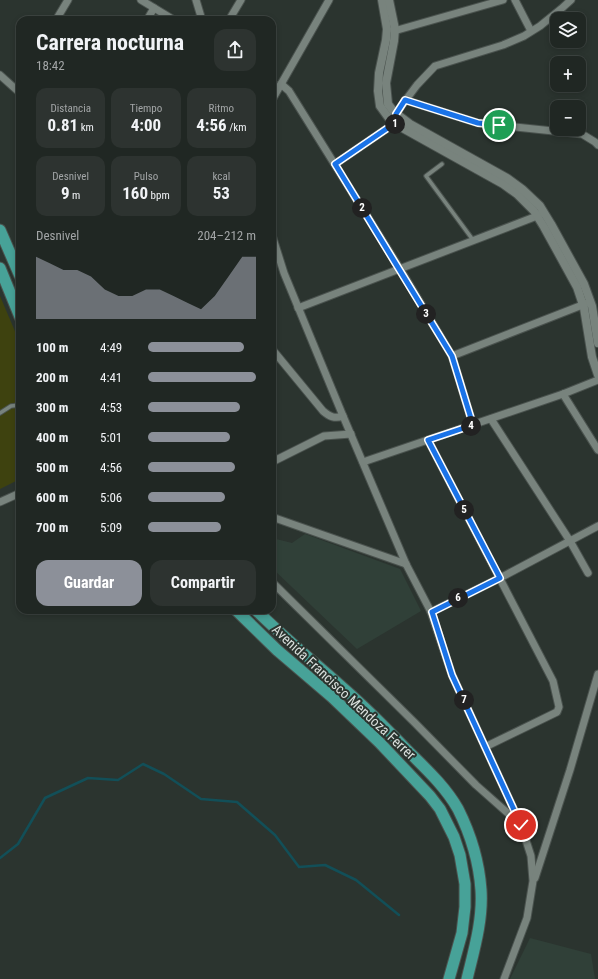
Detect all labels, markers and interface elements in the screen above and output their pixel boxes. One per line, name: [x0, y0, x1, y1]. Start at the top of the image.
map controls: [550, 12, 586, 136]
button: layers: [550, 12, 586, 48]
button: share: [214, 29, 256, 71]
text: Carrera nocturna: [36, 30, 184, 55]
button: +: [550, 56, 586, 92]
text: 18:42: [36, 58, 65, 73]
button: −: [550, 100, 586, 136]
text: Distancia: [50, 102, 91, 115]
text: Tiempo: [130, 102, 162, 115]
text: Ritmo: [209, 102, 234, 115]
pin: [482, 108, 516, 142]
pin: 1: [385, 114, 405, 134]
icon: arrive: [488, 114, 510, 136]
text: 0.81: [47, 115, 78, 135]
text: 4:00: [131, 115, 161, 135]
text: 4:56: [196, 115, 227, 135]
text: 1: [392, 117, 398, 130]
text: km: [78, 121, 94, 134]
text: /km: [227, 121, 246, 134]
text: Desnivel: [52, 170, 89, 183]
text: Pulso: [134, 170, 158, 183]
text: kcal: [212, 170, 230, 183]
text: 9: [61, 183, 70, 203]
text: 160: [122, 183, 148, 203]
text: 53: [213, 183, 230, 203]
text: m: [70, 189, 80, 202]
text: bpm: [148, 189, 170, 202]
pin: 2: [352, 198, 372, 218]
text: 2: [359, 201, 365, 214]
text: Desnivel: [36, 228, 79, 243]
text: 204–212 m: [197, 228, 256, 243]
pin: 3: [416, 304, 436, 324]
text: 3: [423, 307, 429, 320]
text: 100 m: [36, 340, 68, 355]
text: 4:49: [100, 340, 122, 355]
text: 200 m: [36, 370, 68, 385]
text: 4:41: [100, 370, 122, 385]
text: 300 m: [36, 400, 68, 415]
text: 4:53: [100, 400, 122, 415]
pin: 4: [461, 416, 481, 436]
text: 4: [468, 419, 474, 432]
text: 400 m: [36, 430, 68, 445]
text: 5:01: [100, 430, 122, 445]
text: 500 m: [36, 460, 68, 475]
text: 4:56: [100, 460, 122, 475]
text: 600 m: [36, 490, 68, 505]
text: 5:06: [100, 490, 122, 505]
pin: 5: [454, 500, 474, 520]
text: 5: [461, 503, 467, 516]
text: 700 m: [36, 520, 68, 535]
text: 5:09: [100, 520, 122, 535]
button: Guardar: [36, 560, 142, 606]
button: Compartir: [150, 560, 256, 606]
pin: 6: [448, 588, 468, 608]
text: 6: [455, 591, 461, 604]
street label: Avenida Francisco Mendoza Ferrer: [269, 621, 419, 763]
pin: 7: [454, 690, 474, 710]
text: 7: [461, 693, 467, 706]
pin: [504, 808, 538, 842]
icon: check: [510, 814, 532, 836]

